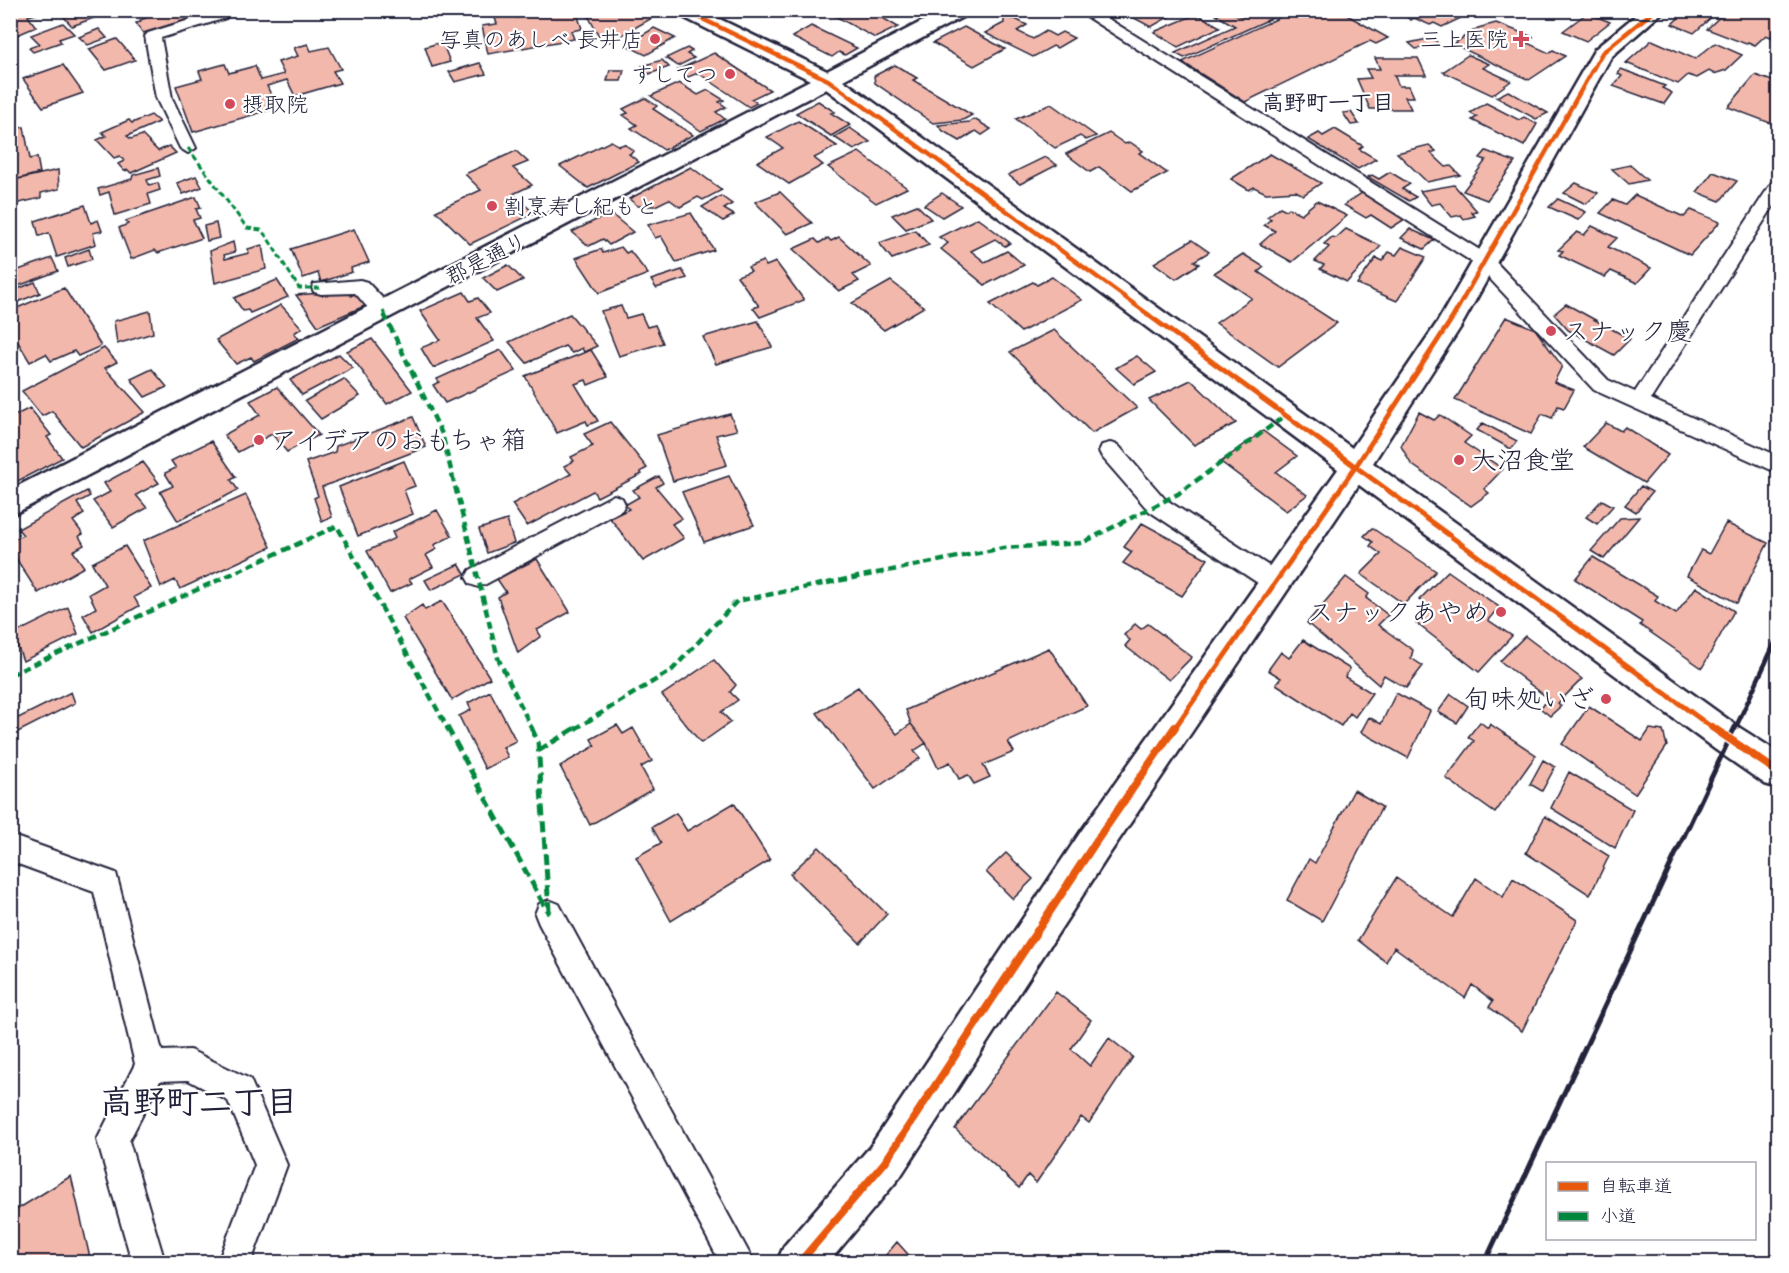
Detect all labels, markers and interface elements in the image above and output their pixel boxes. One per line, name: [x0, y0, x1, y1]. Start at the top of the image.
place label: 写真のあしべ 長井店: [439, 26, 643, 58]
place label: 三上医院: [1420, 26, 1508, 58]
marker: 三上医院: [1512, 30, 1530, 48]
marker: 写真のあしべ 長井店: [648, 32, 662, 46]
place label: すしてつ: [631, 61, 718, 93]
marker: すしてつ: [723, 67, 737, 81]
district label: 高野町一丁目: [1262, 89, 1394, 121]
place label: 摂取院: [242, 91, 308, 123]
marker: 摂取院: [223, 97, 237, 111]
place label: 割烹寿し紀もと: [504, 193, 658, 225]
marker: 割烹寿し紀もと: [485, 199, 499, 213]
street label: 郡是通り: [441, 226, 534, 295]
place label: スナック慶: [1563, 315, 1692, 353]
marker: スナック慶: [1544, 324, 1558, 338]
place label: アイデアのおもちゃ箱: [271, 424, 527, 462]
marker: アイデアのおもちゃ箱: [252, 433, 266, 447]
place label: 大沼食堂: [1471, 444, 1575, 482]
marker: 大沼食堂: [1452, 453, 1466, 467]
place label: スナックあやめ: [1308, 596, 1489, 634]
marker: スナックあやめ: [1494, 605, 1508, 619]
place label: 旬味処いざ: [1464, 683, 1594, 721]
marker: 旬味処いざ: [1599, 692, 1613, 706]
district label: 高野町二丁目: [100, 1081, 298, 1129]
legend: [1546, 1162, 1756, 1240]
text: 自転車道: [1600, 1175, 1672, 1201]
text: 小道: [1600, 1205, 1636, 1231]

